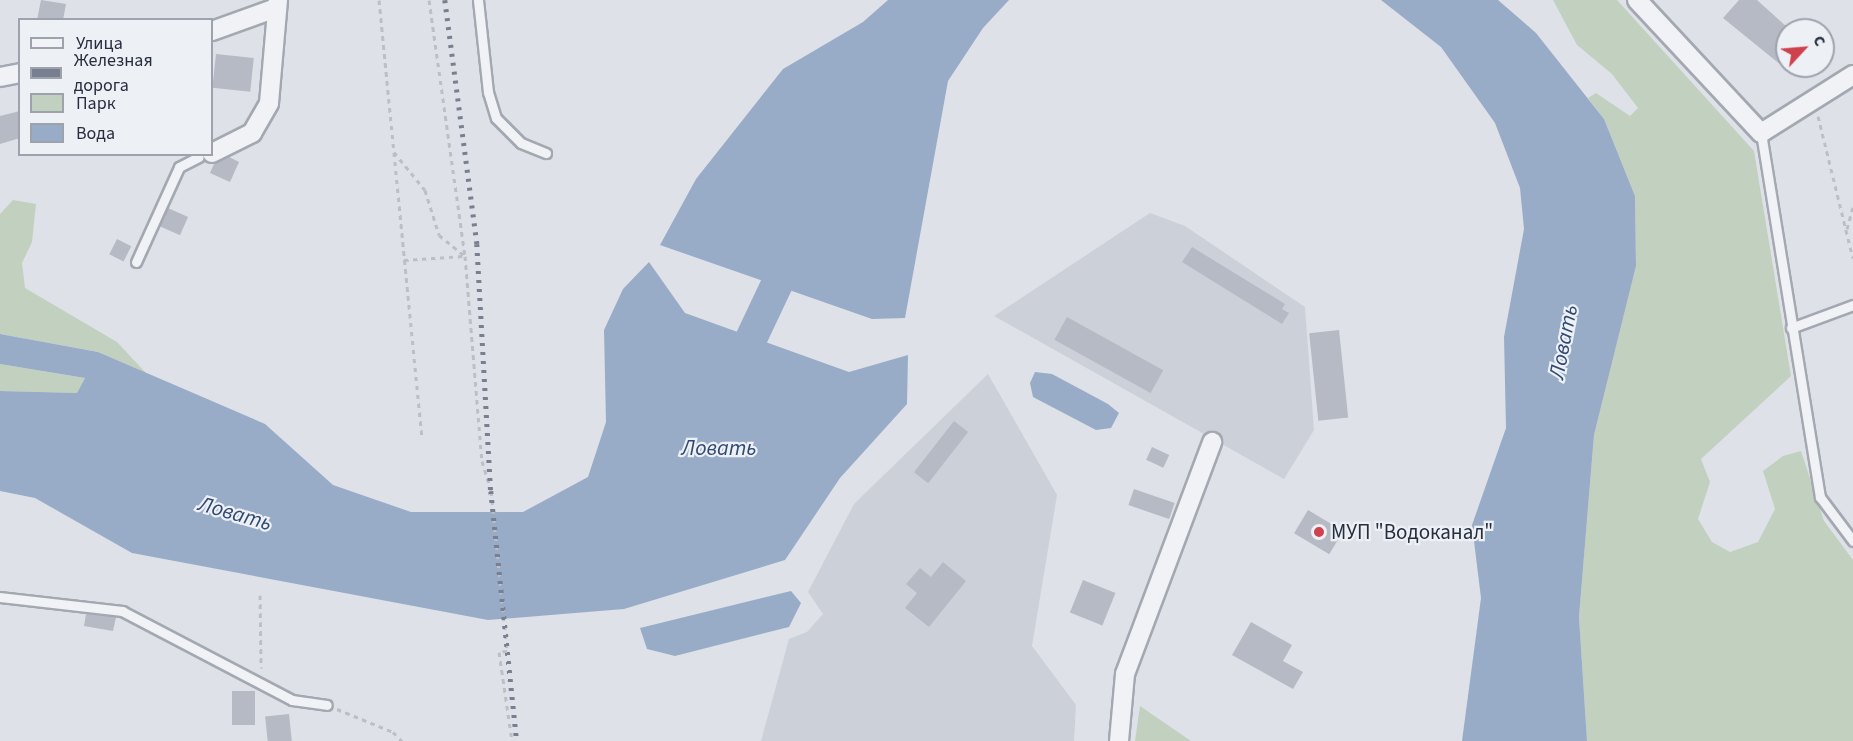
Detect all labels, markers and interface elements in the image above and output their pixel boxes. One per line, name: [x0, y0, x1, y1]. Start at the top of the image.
legend: [18, 18, 213, 156]
north arrow: [1775, 18, 1835, 78]
text: Улица: [76, 31, 123, 56]
text: С: [1807, 32, 1831, 50]
text: Железная дорога: [74, 48, 153, 98]
text: Парк: [76, 91, 116, 116]
text: Вода: [76, 121, 115, 146]
water label: Ловать: [1544, 303, 1584, 381]
water label: Ловать: [682, 436, 756, 462]
water label: Ловать: [195, 491, 275, 537]
place label: МУП "Водоканал": [1331, 519, 1493, 545]
marker: МУП "Водоканал": [1312, 525, 1326, 539]

